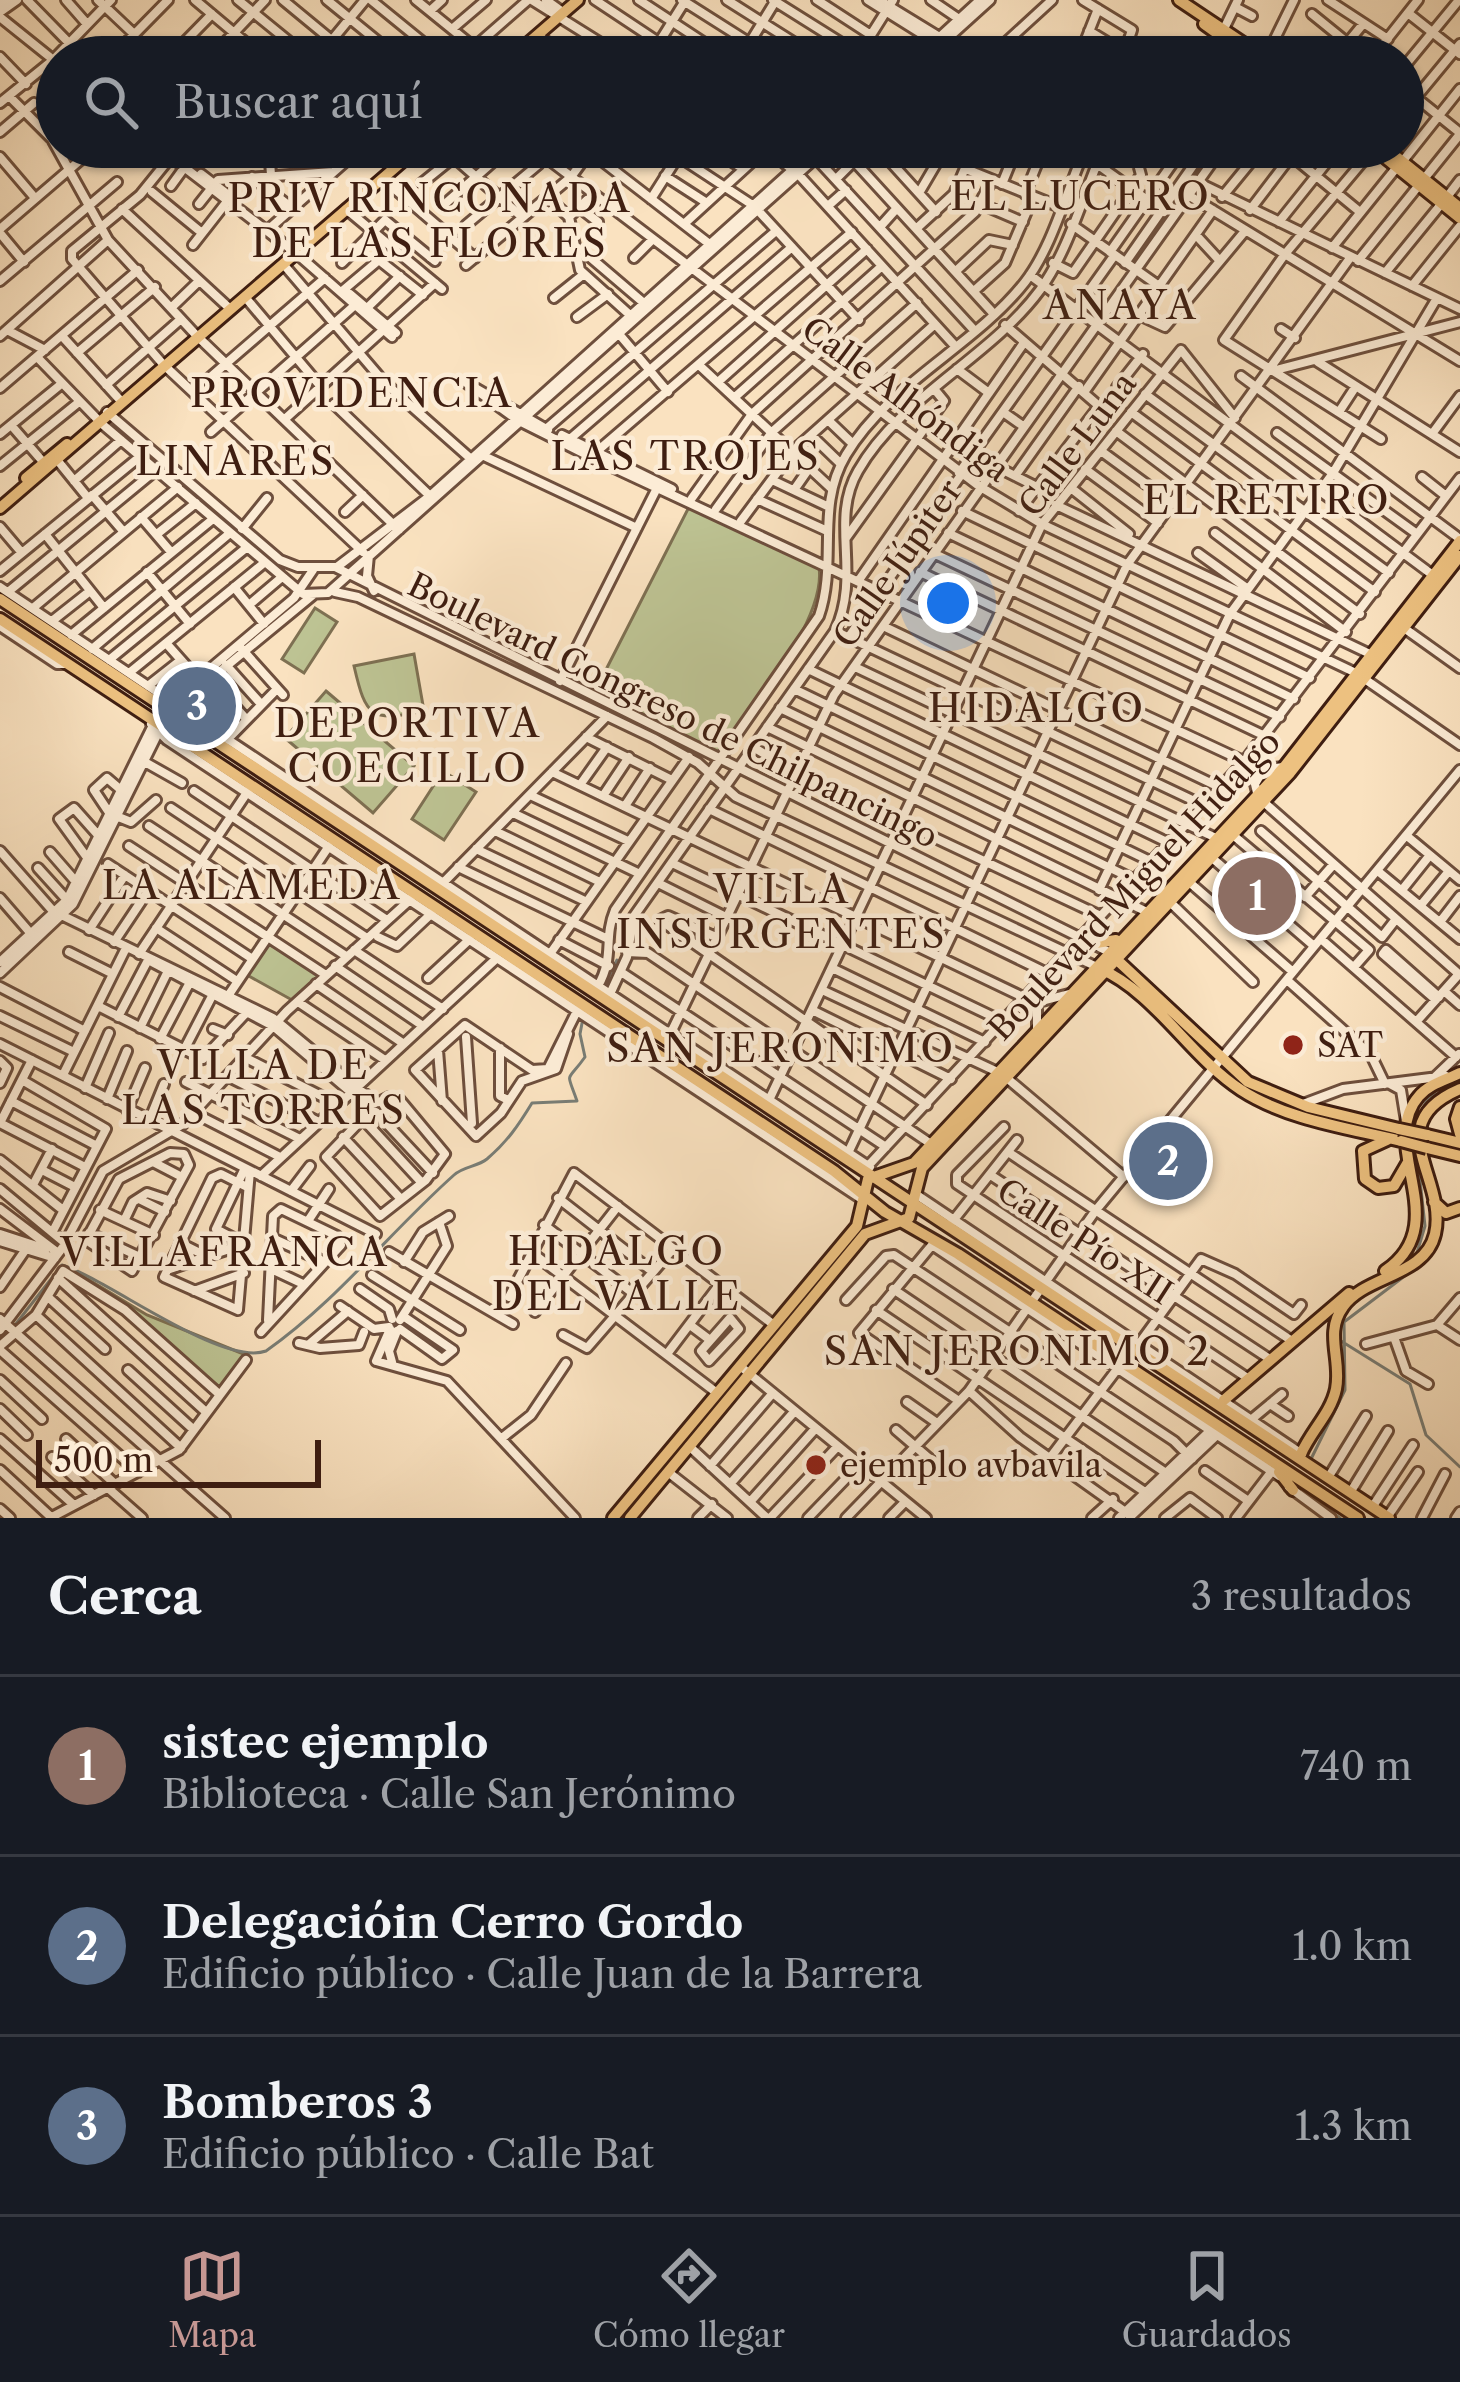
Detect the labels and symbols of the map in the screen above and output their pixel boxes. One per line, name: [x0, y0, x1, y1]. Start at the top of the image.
district label: EL LUCERO: [950, 172, 1212, 220]
district label: PRIV RINCONADA DE LAS FLORES: [227, 174, 633, 267]
district label: ANAYA: [1042, 281, 1199, 329]
street label: Calle Alhóndiga: [794, 308, 1018, 491]
street label: Calle Luna: [1010, 364, 1145, 524]
district label: PROVIDENCIA: [190, 369, 514, 417]
district label: LAS TROJES: [550, 432, 822, 480]
district label: LINARES: [136, 437, 336, 485]
street label: Calle Júpiter: [825, 471, 970, 655]
district label: EL RETIRO: [1143, 476, 1391, 524]
street label: Boulevard Congreso de Chilpancingo: [401, 564, 944, 857]
your location: [918, 573, 978, 633]
pin: 3: [158, 661, 236, 751]
district label: HIDALGO: [928, 684, 1146, 732]
district label: DEPORTIVA COECILLO: [274, 699, 542, 792]
street label: Boulevard Miguel Hidalgo: [980, 722, 1289, 1049]
pin: 1: [1218, 851, 1296, 941]
district label: LA ALAMEDA: [102, 861, 402, 909]
district label: VILLA INSURGENTES: [616, 865, 948, 958]
district label: SAN JERONIMO: [606, 1024, 956, 1072]
place label: SAT: [1317, 1025, 1383, 1066]
marker: SAT: [1280, 1032, 1306, 1058]
district label: VILLA DE LAS TORRES: [121, 1041, 407, 1134]
pin: 2: [1129, 1116, 1207, 1206]
street label: Calle Pío XII: [989, 1170, 1180, 1313]
district label: HIDALGO DEL VALLE: [492, 1227, 742, 1320]
district label: VILLAFRANCA: [59, 1228, 390, 1276]
district label: SAN JERONIMO 2: [824, 1327, 1212, 1375]
scale bar: [36, 1434, 321, 1487]
place label: ejemplo avbavila: [840, 1445, 1103, 1486]
marker: ejemplo avbavila: [803, 1452, 829, 1478]

